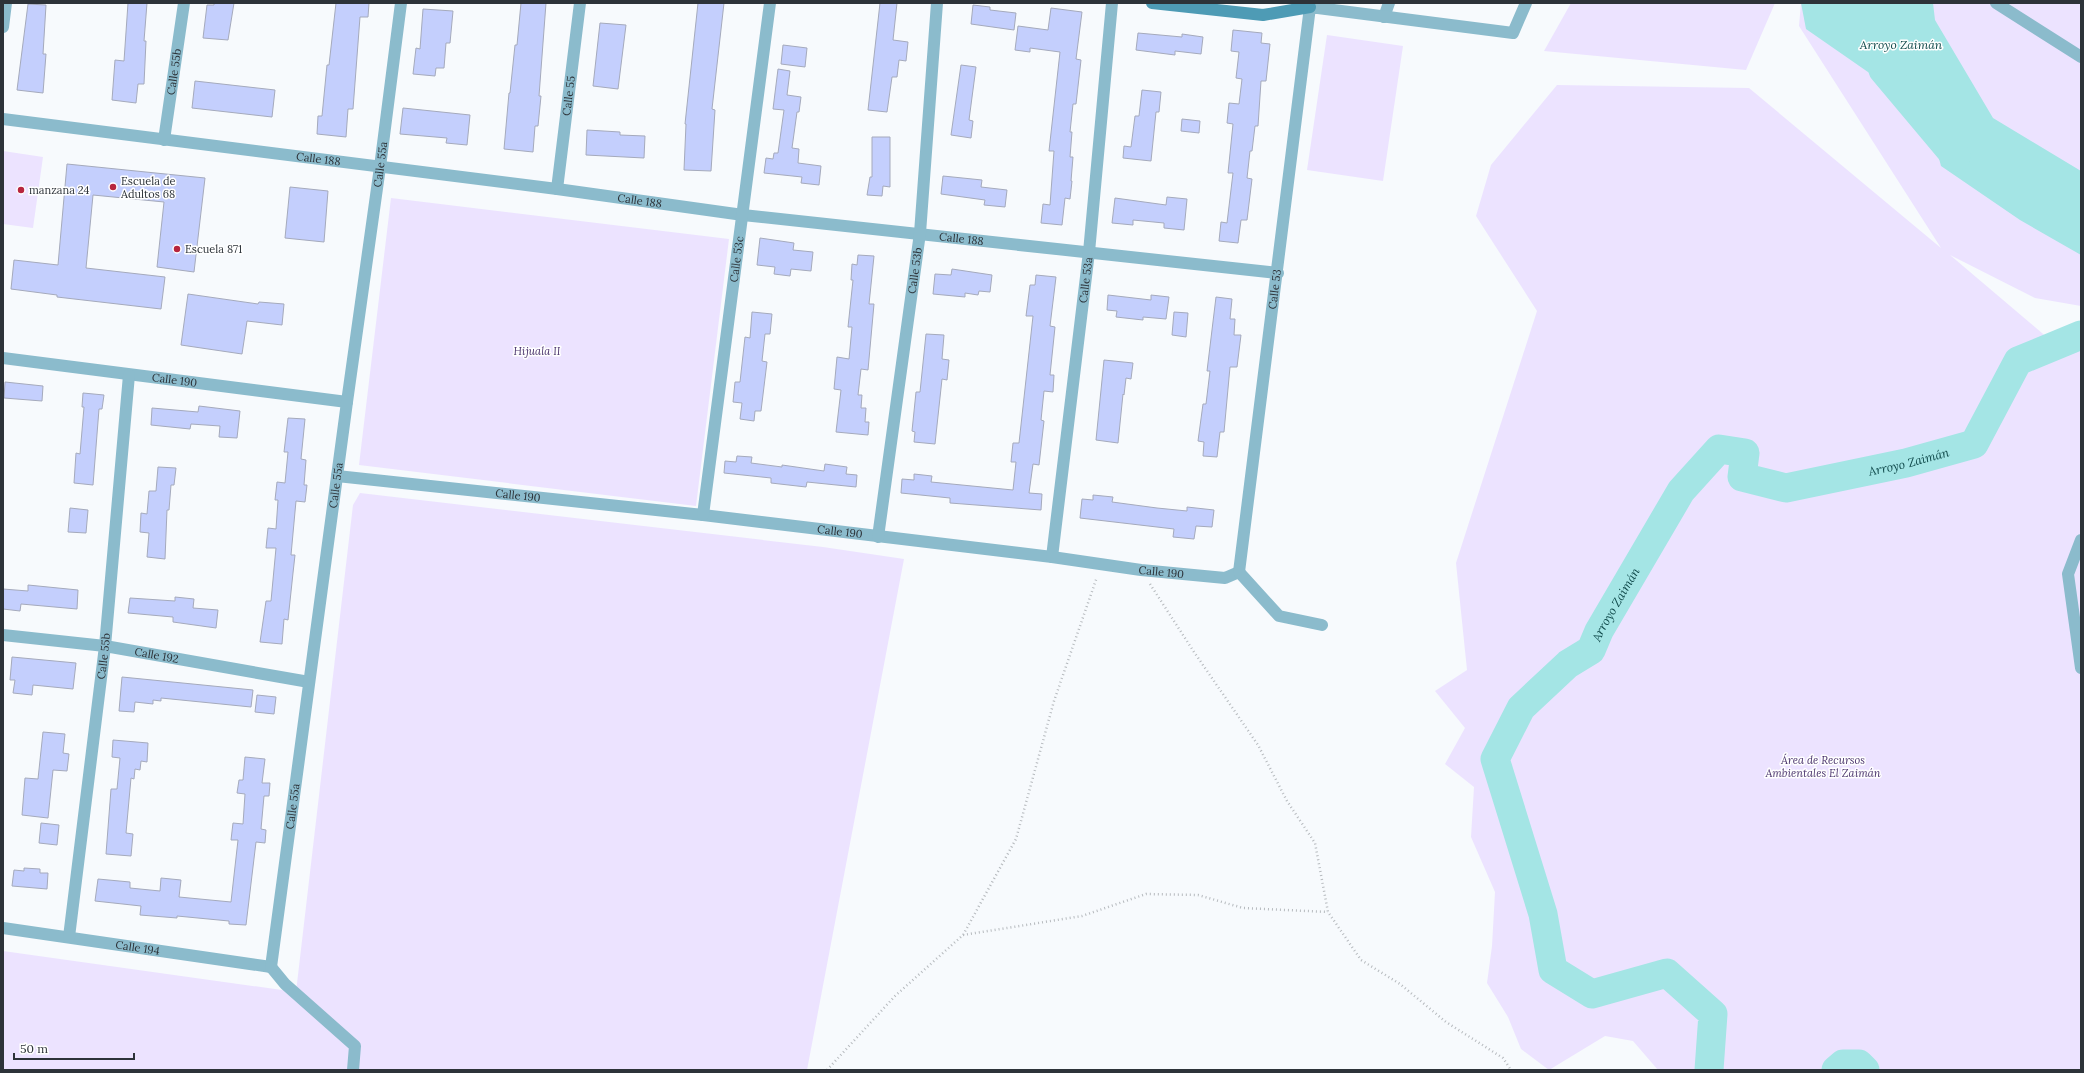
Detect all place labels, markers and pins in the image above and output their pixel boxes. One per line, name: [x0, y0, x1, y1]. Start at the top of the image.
place label: Escuela de Adultos 68: [120, 174, 175, 201]
marker: Escuela de Adultos 68: [108, 182, 118, 192]
place label: manzana 24: [29, 183, 89, 197]
marker: manzana 24: [16, 185, 26, 195]
place label: Escuela 871: [185, 242, 242, 256]
marker: Escuela 871: [172, 244, 182, 254]

